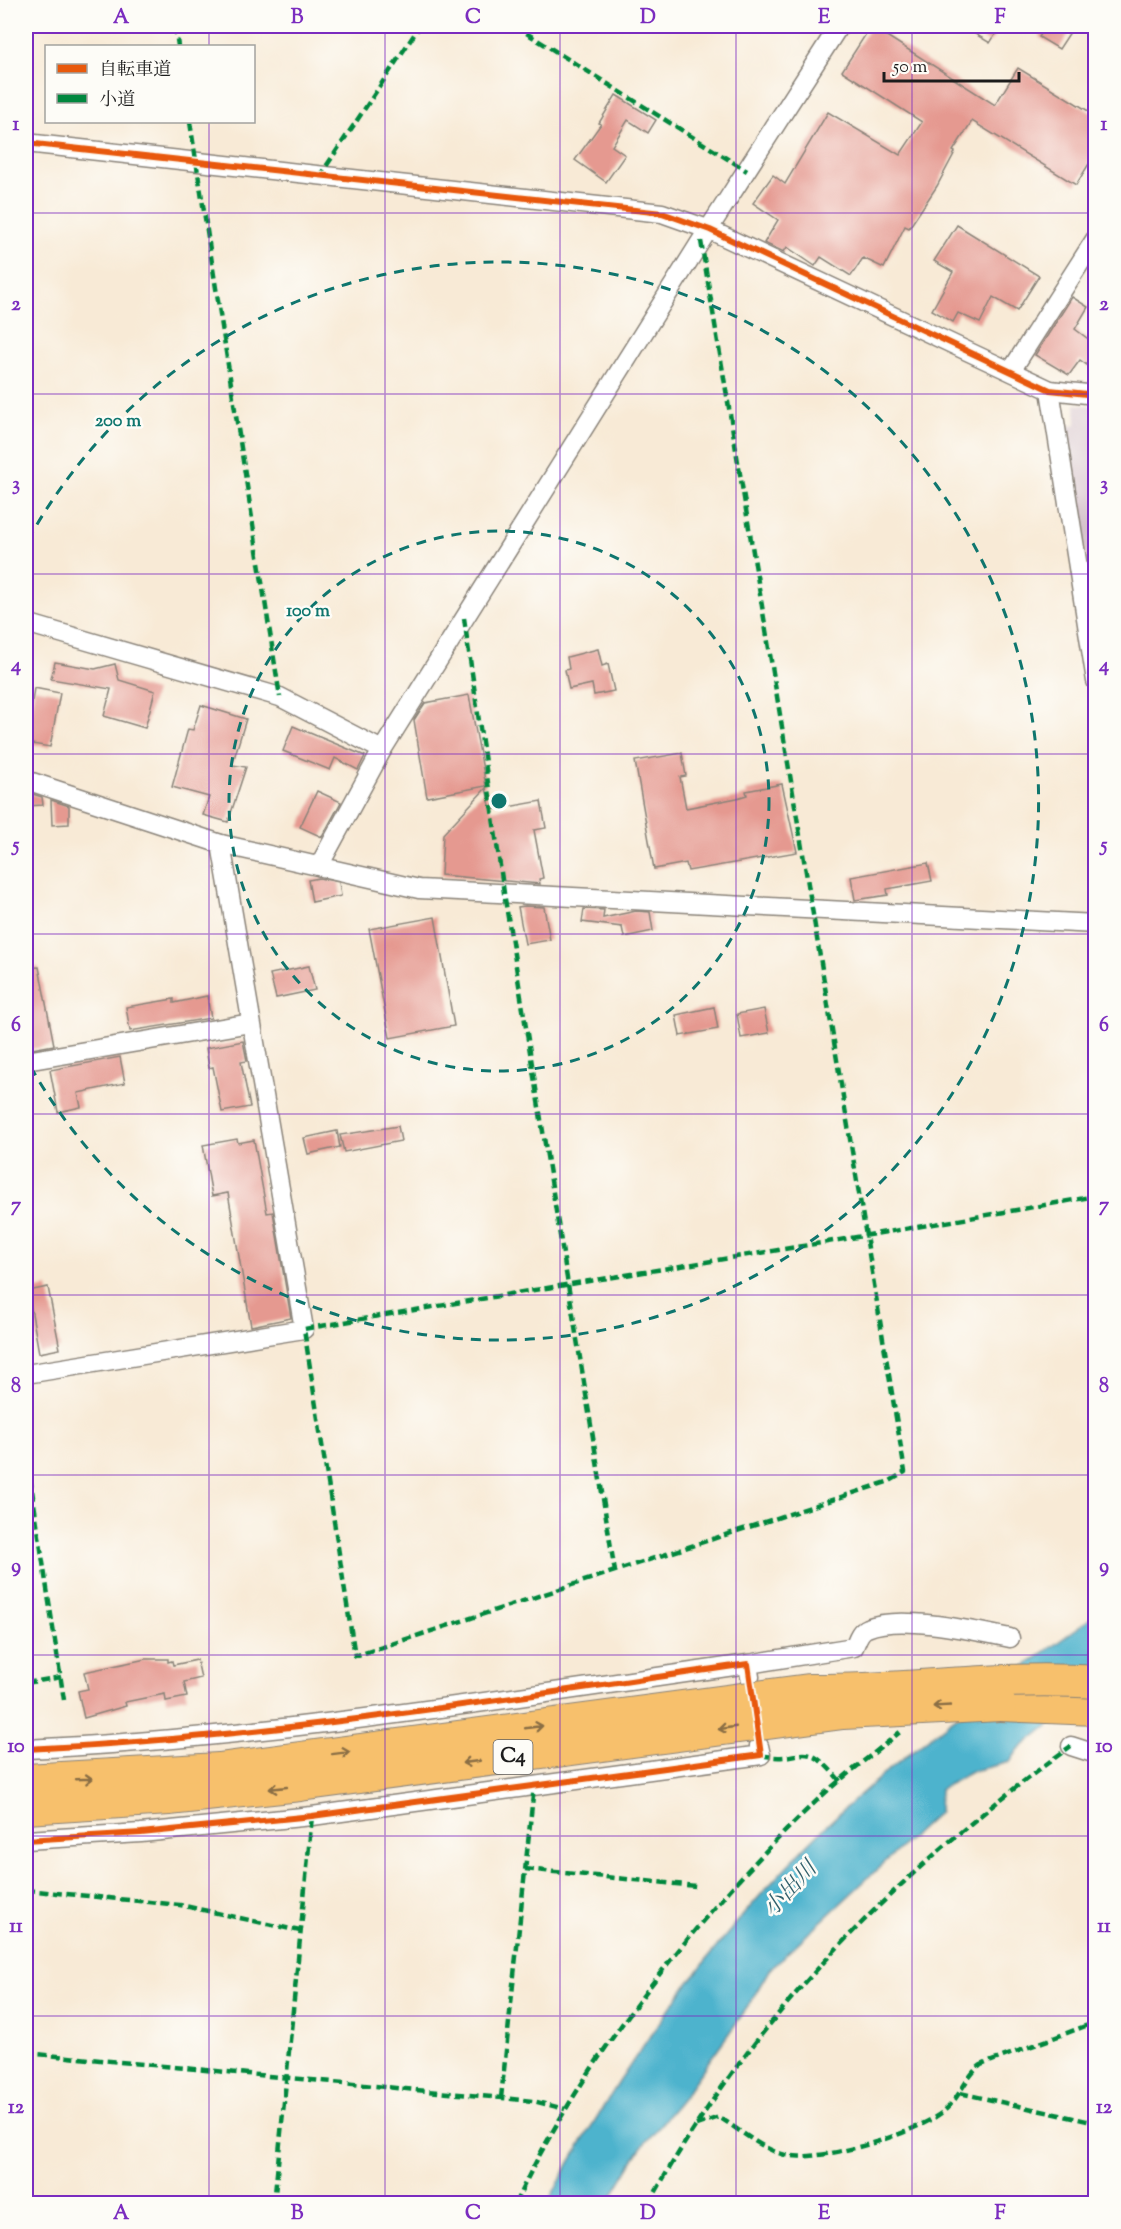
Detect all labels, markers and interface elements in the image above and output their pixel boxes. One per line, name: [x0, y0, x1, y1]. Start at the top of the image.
text: A: [113, 4, 130, 33]
text: B: [291, 4, 304, 33]
text: C: [465, 4, 481, 33]
text: D: [640, 4, 656, 33]
text: E: [818, 4, 831, 33]
text: F: [994, 4, 1006, 33]
legend: [45, 45, 255, 123]
scale bar: [884, 45, 1019, 83]
text: 50 m: [892, 55, 928, 81]
text: 自転車道: [99, 58, 171, 84]
text: 小道: [99, 88, 135, 114]
text: 1: [13, 111, 20, 140]
text: 1: [1101, 111, 1108, 140]
text: 2: [11, 291, 21, 320]
text: 2: [1099, 291, 1109, 320]
text: 200 m: [95, 409, 141, 435]
text: 3: [12, 471, 20, 500]
text: 3: [1100, 471, 1108, 500]
text: 100 m: [286, 599, 330, 625]
text: 4: [10, 652, 21, 681]
text: 4: [1098, 652, 1109, 681]
centre of rings: [489, 791, 509, 811]
text: 5: [11, 832, 20, 861]
text: 5: [1099, 832, 1108, 861]
text: 6: [11, 1012, 21, 1041]
text: 6: [1099, 1012, 1109, 1041]
text: 7: [11, 1192, 22, 1221]
text: 7: [1099, 1192, 1110, 1221]
text: 8: [11, 1373, 21, 1402]
text: 8: [1099, 1373, 1109, 1402]
text: 9: [11, 1553, 21, 1582]
text: 9: [1099, 1553, 1109, 1582]
one-way arrow: [932, 1701, 952, 1712]
one-way arrow: [523, 1721, 543, 1732]
one-way arrow: [718, 1723, 737, 1734]
text: 10: [7, 1733, 25, 1762]
text: 10: [1095, 1733, 1113, 1762]
road number: C4: [494, 1740, 532, 1774]
one-way arrow: [330, 1747, 350, 1758]
one-way arrow: [462, 1757, 482, 1768]
one-way arrow: [73, 1773, 93, 1784]
one-way arrow: [268, 1783, 288, 1794]
water label: 小出川: [757, 1853, 827, 1925]
text: 11: [9, 1913, 23, 1942]
text: 11: [1097, 1913, 1111, 1942]
text: 12: [8, 2094, 25, 2123]
text: 12: [1096, 2094, 1113, 2123]
text: A: [113, 2200, 130, 2229]
text: B: [291, 2200, 304, 2229]
text: C: [465, 2200, 481, 2229]
text: D: [640, 2200, 656, 2229]
text: E: [818, 2200, 831, 2229]
text: F: [994, 2200, 1006, 2229]

